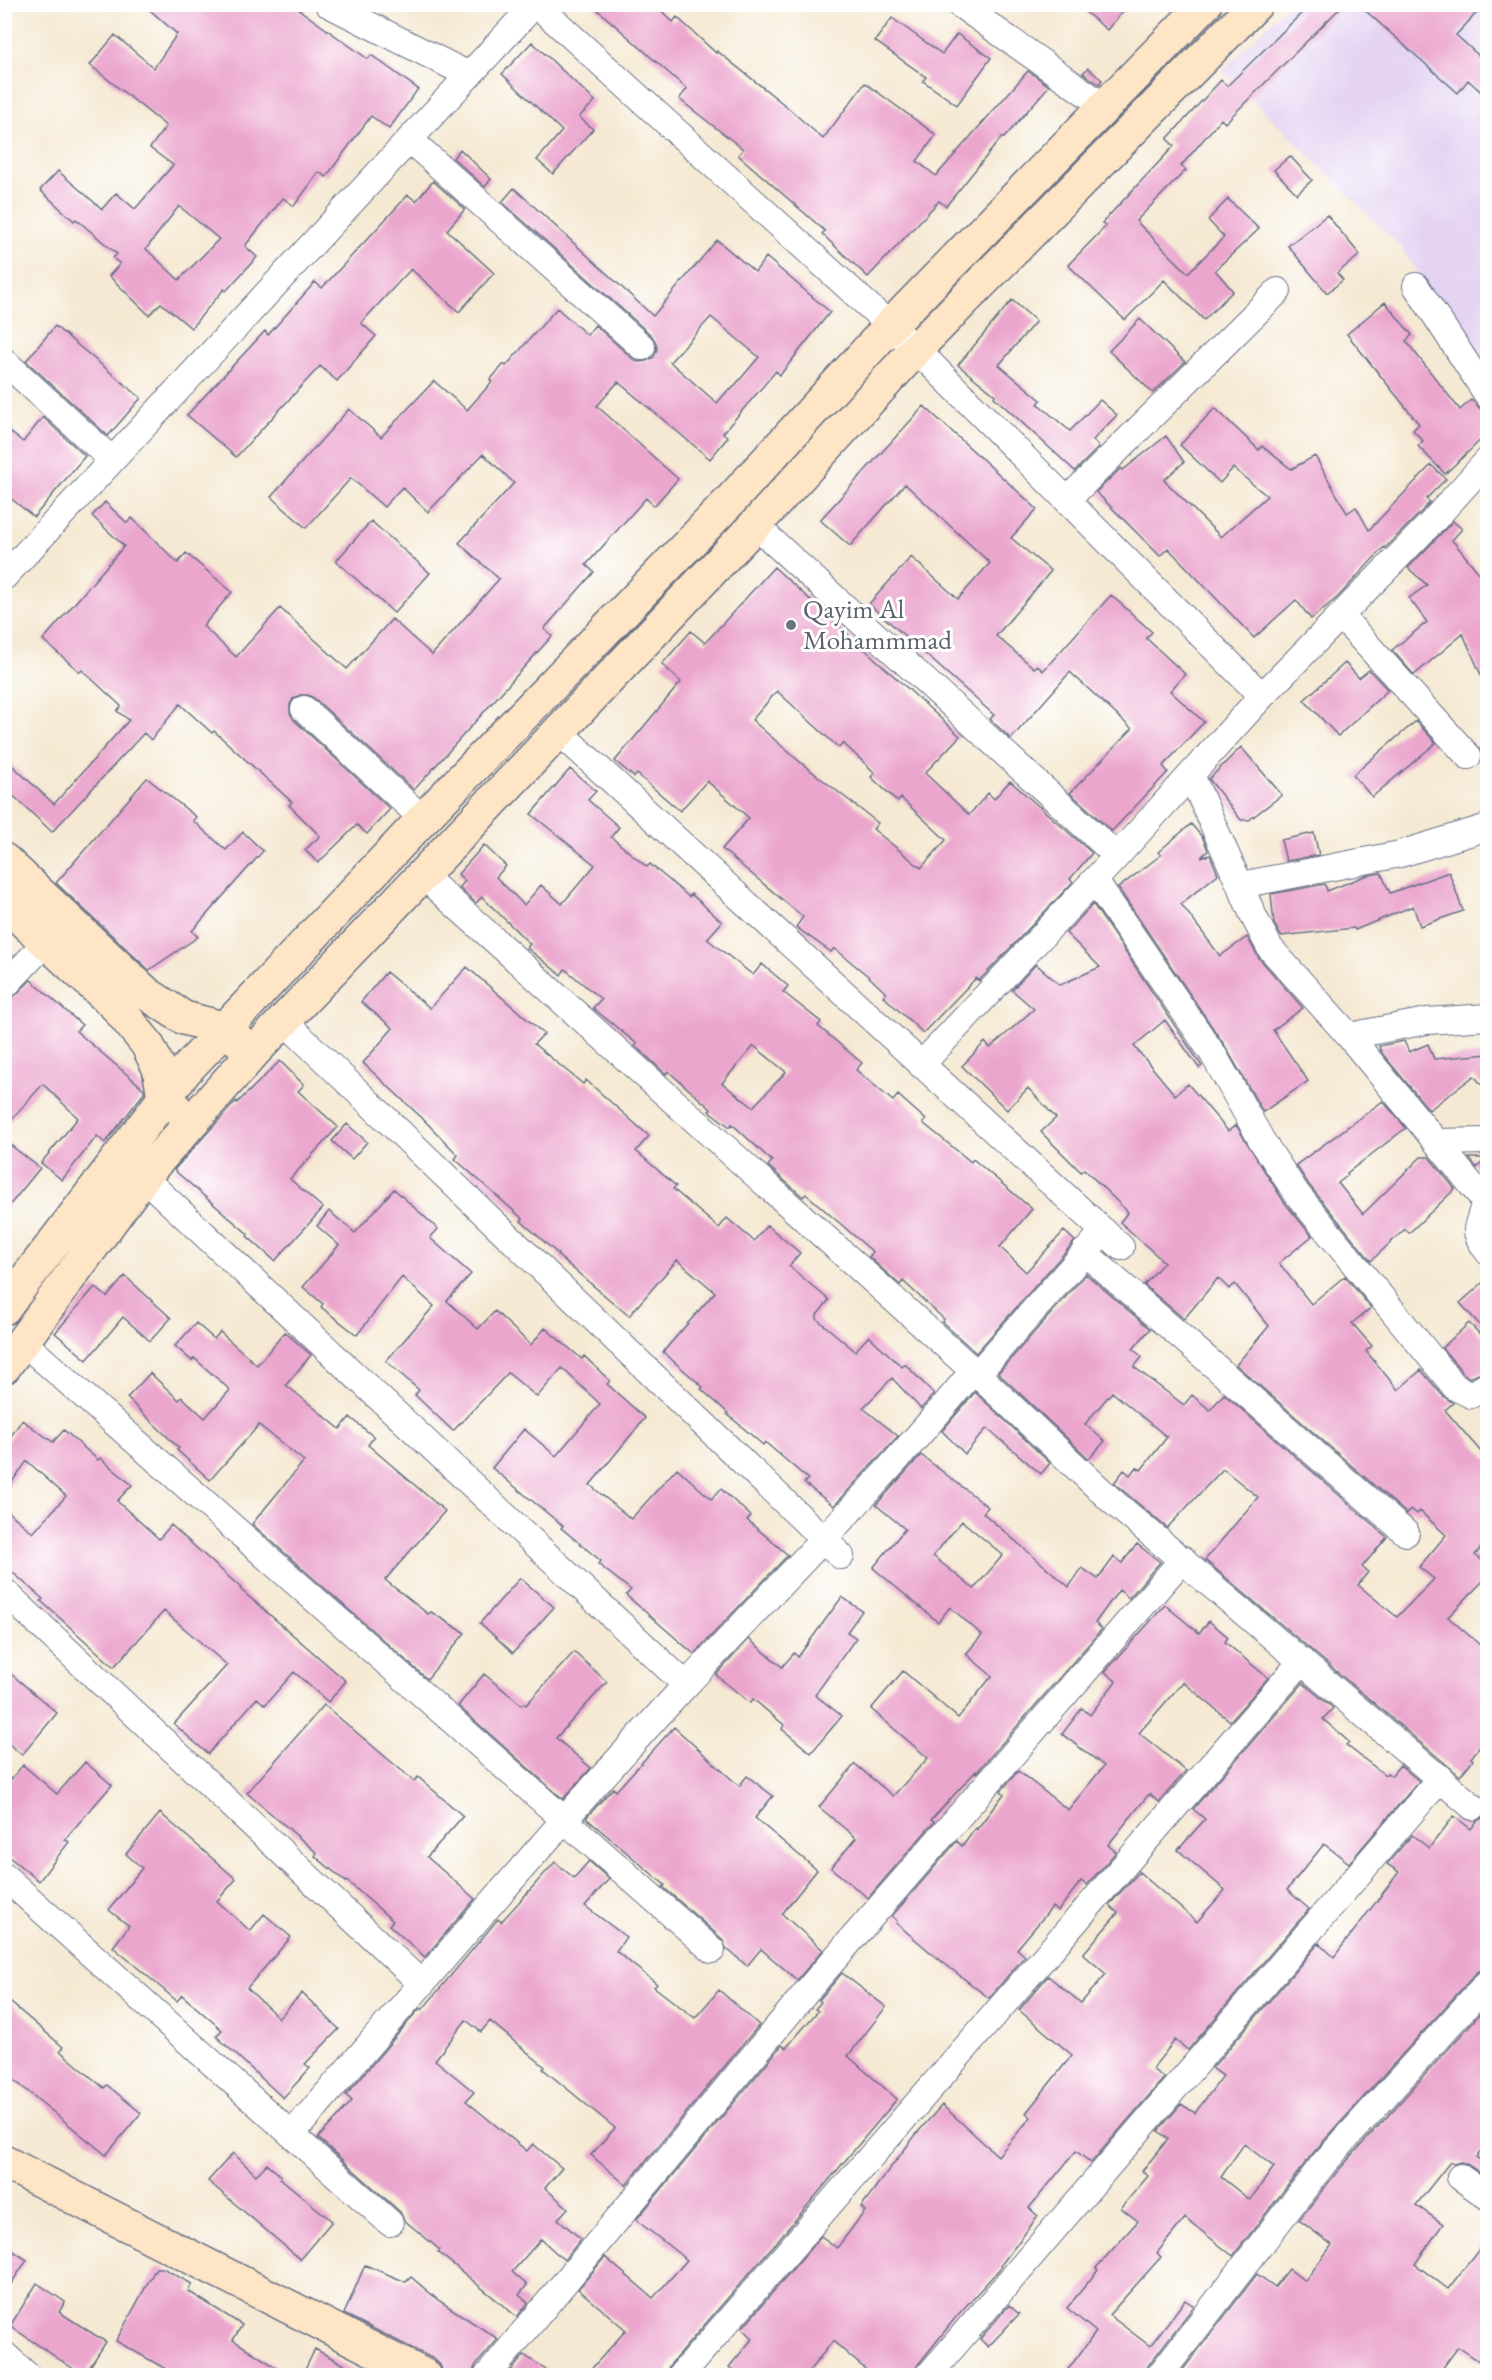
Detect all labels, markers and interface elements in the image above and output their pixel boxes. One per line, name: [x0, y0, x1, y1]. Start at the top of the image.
place label: Qayim Al Mohammmad: [803, 591, 952, 657]
marker: Qayim Al Mohammmad: [784, 618, 798, 632]

